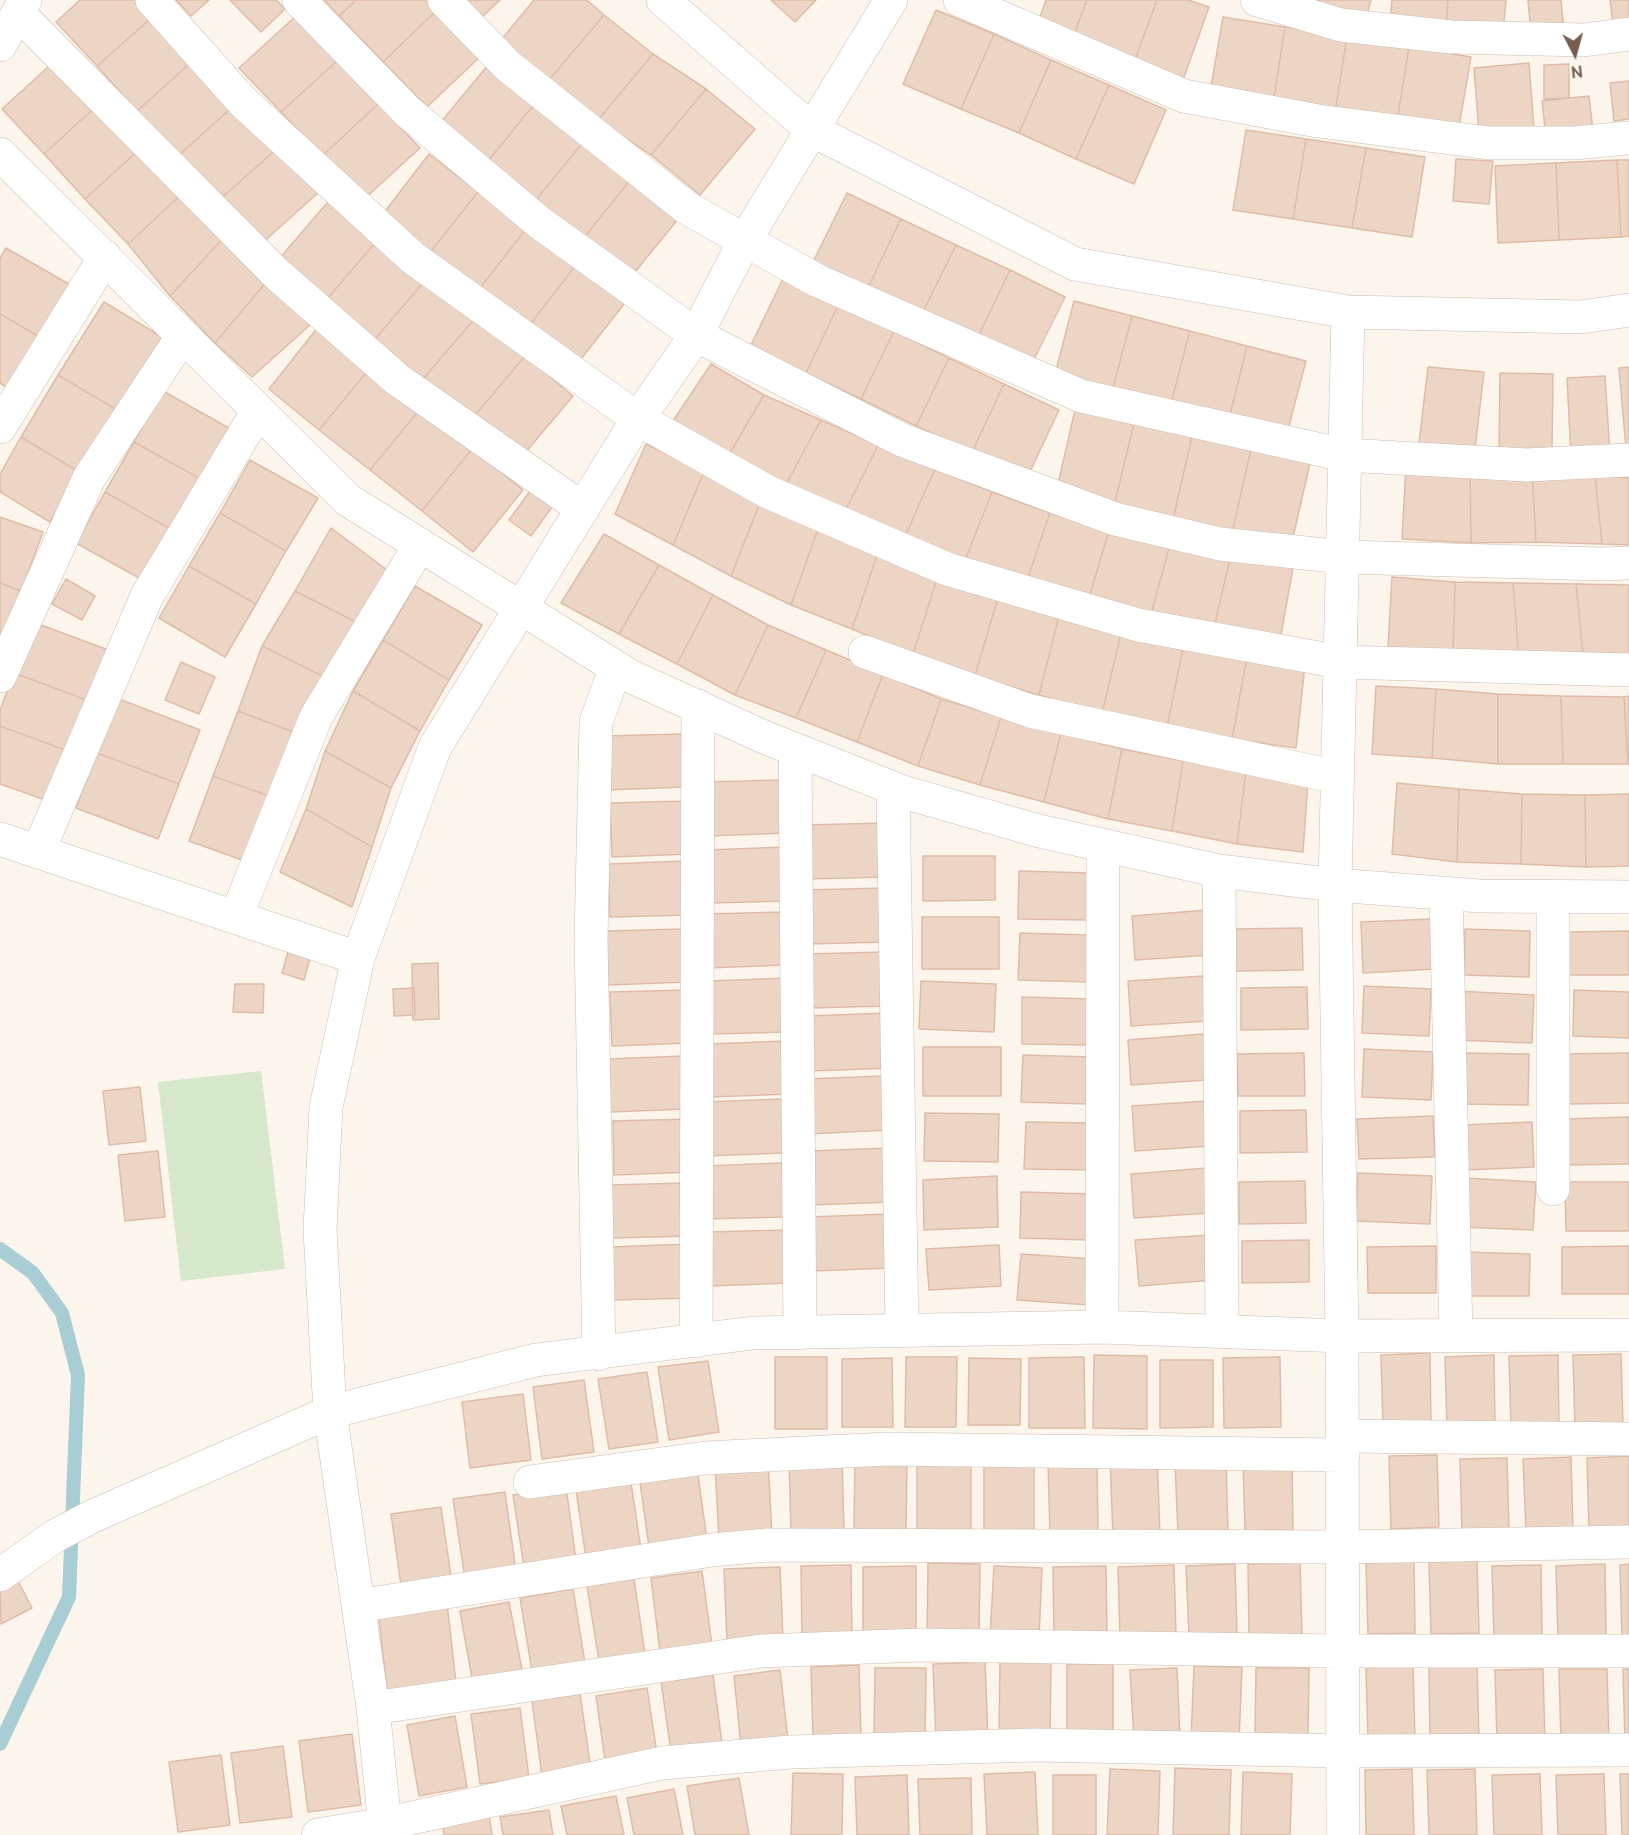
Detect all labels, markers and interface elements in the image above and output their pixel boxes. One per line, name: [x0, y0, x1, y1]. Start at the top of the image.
north arrow: [1545, 24, 1605, 84]
text: N: [1570, 62, 1584, 81]

